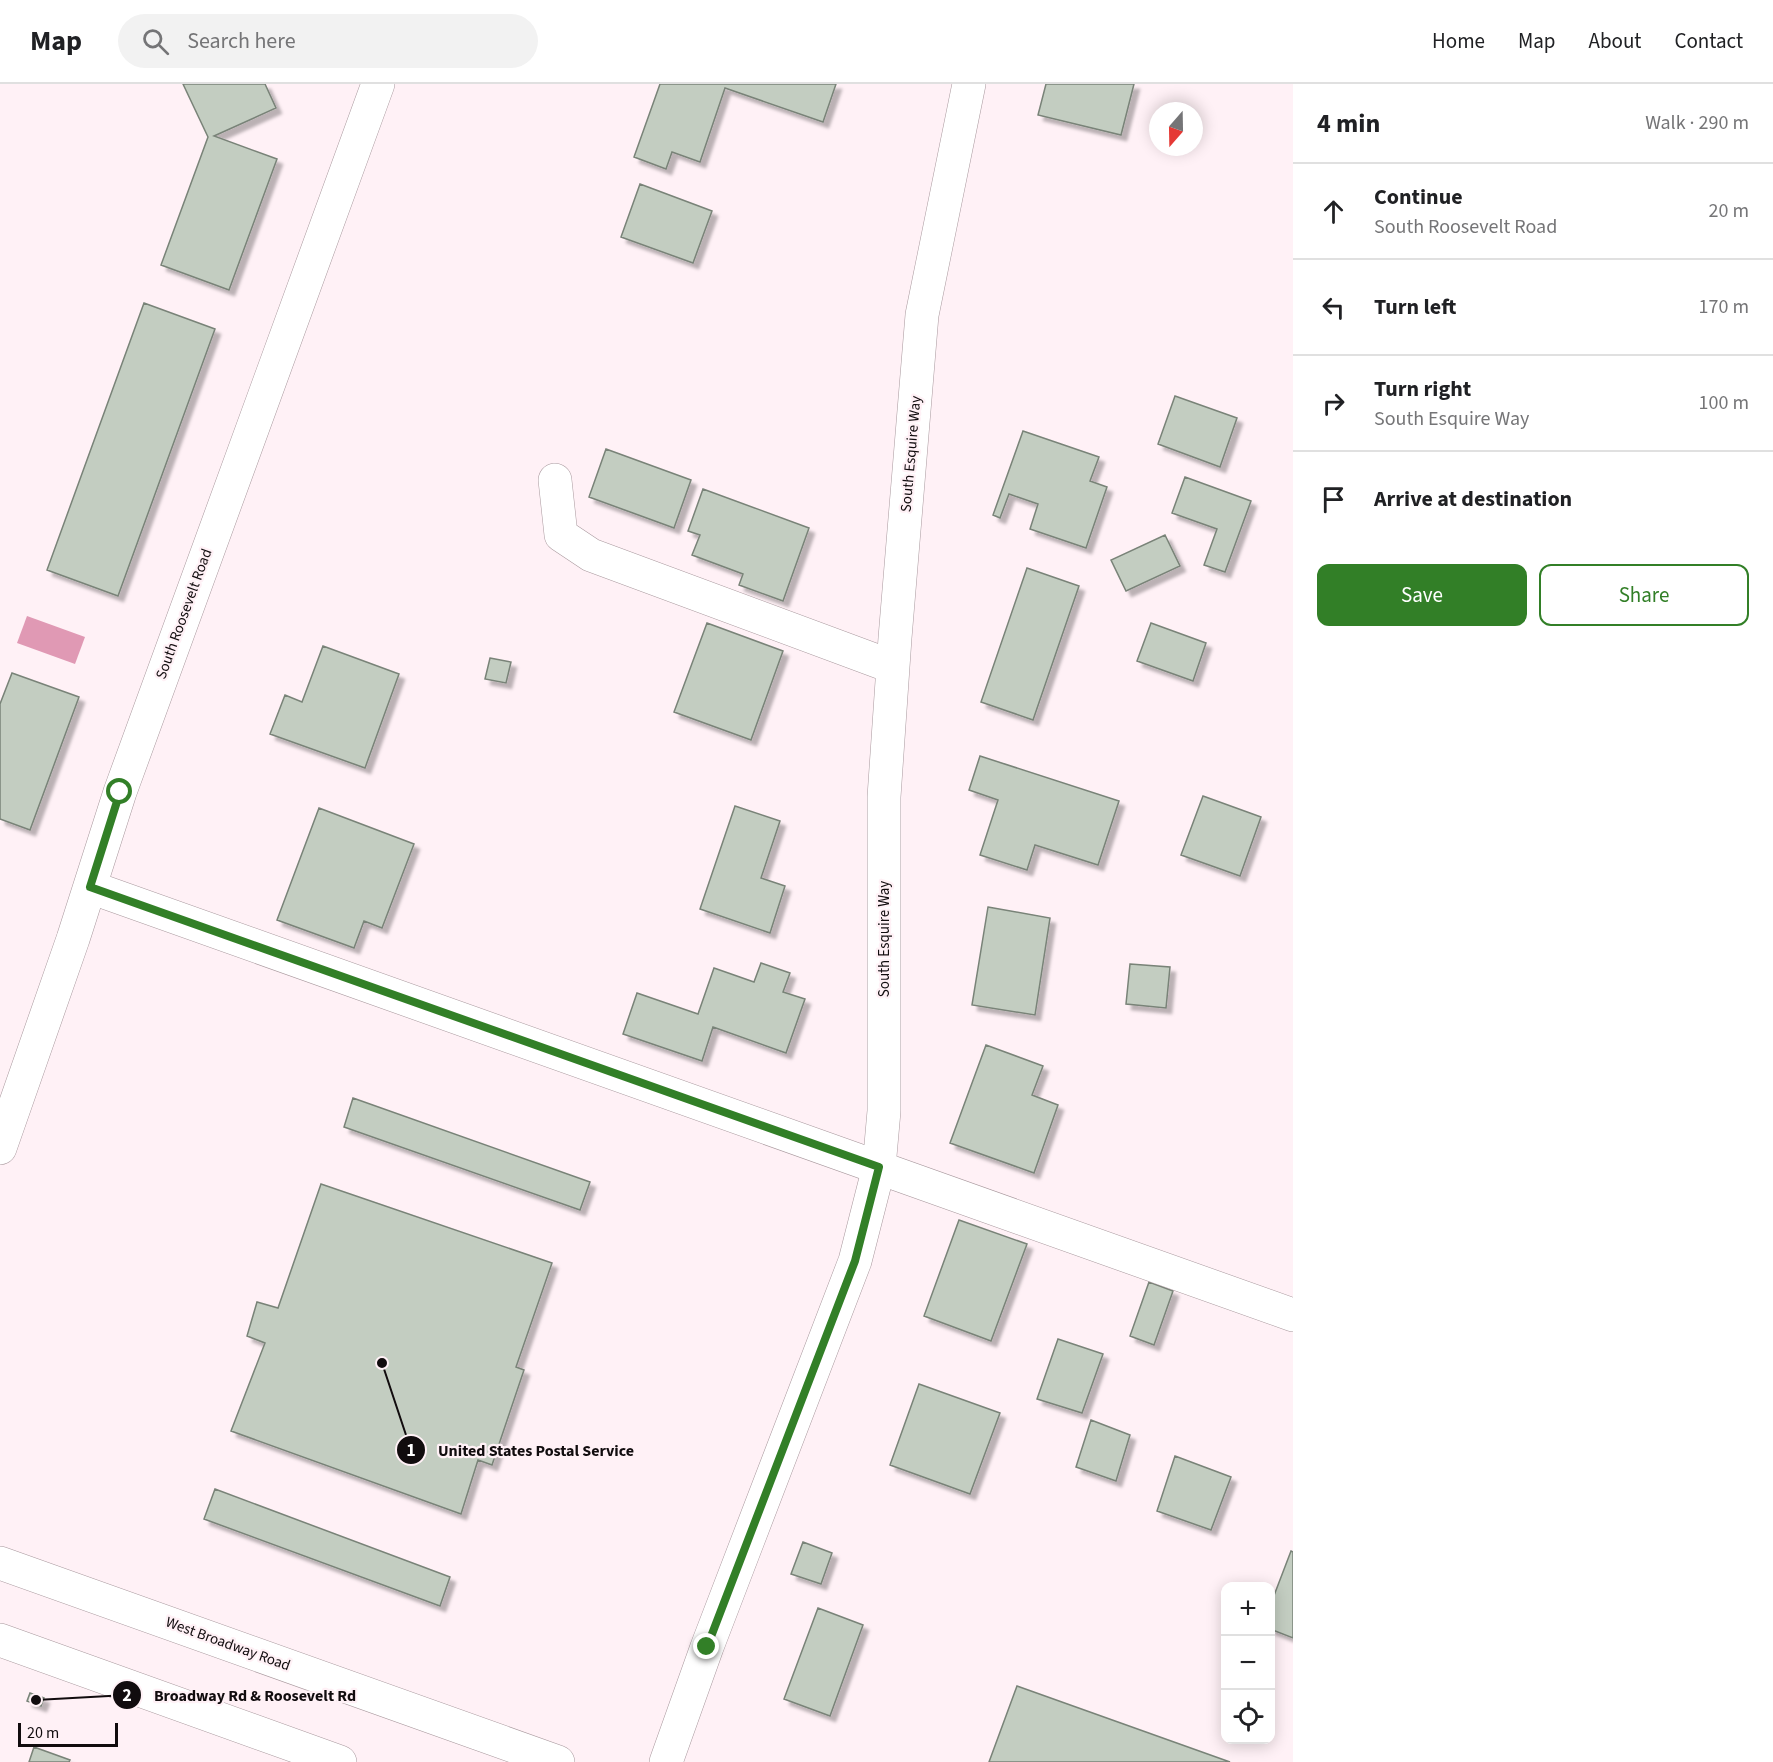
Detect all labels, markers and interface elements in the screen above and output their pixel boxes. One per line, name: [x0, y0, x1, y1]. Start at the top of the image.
search box: [118, 14, 538, 68]
text: Map: [30, 21, 82, 61]
icon: search: [139, 25, 172, 58]
text: Search here: [187, 25, 296, 57]
text: Home: [1432, 26, 1485, 56]
text: Map: [1518, 26, 1556, 56]
text: About: [1589, 26, 1641, 56]
text: Contact: [1674, 26, 1743, 56]
north arrow: [1149, 102, 1203, 156]
text: 4 min: [1317, 105, 1380, 142]
text: Walk · 290 m: [1645, 109, 1749, 137]
text: Continue: [1374, 181, 1463, 213]
icon: ahead: [1317, 195, 1350, 228]
text: 20 m: [1709, 197, 1749, 225]
text: South Roosevelt Road: [1374, 213, 1557, 241]
icon: left: [1317, 291, 1350, 324]
text: Turn left: [1374, 291, 1456, 323]
text: 170 m: [1699, 293, 1749, 321]
text: Turn right: [1374, 373, 1471, 405]
icon: right: [1317, 387, 1350, 420]
text: 100 m: [1699, 389, 1749, 417]
street label: South Esquire Way: [895, 395, 927, 513]
text: South Esquire Way: [1374, 405, 1529, 433]
icon: arrive: [1317, 483, 1350, 516]
text: Arrive at destination: [1374, 483, 1572, 515]
street label: South Roosevelt Road: [151, 546, 217, 682]
button: Save: [1317, 564, 1527, 626]
button: Share: [1539, 564, 1749, 626]
route start: [106, 778, 132, 804]
street label: South Esquire Way: [874, 881, 895, 997]
callout: United States Postal Service: [396, 1433, 646, 1467]
text: 1: [406, 1438, 416, 1463]
text: United States Postal Service: [438, 1440, 634, 1462]
map controls: [1221, 1582, 1275, 1744]
button: +: [1221, 1582, 1275, 1636]
street label: West Broadway Road: [163, 1612, 293, 1676]
route end: [693, 1633, 719, 1659]
button: −: [1221, 1636, 1275, 1690]
callout: Broadway Rd & Roosevelt Rd: [112, 1678, 369, 1712]
text: 2: [122, 1683, 132, 1708]
text: Broadway Rd & Roosevelt Rd: [154, 1685, 356, 1707]
button: locate: [1221, 1690, 1275, 1744]
scale bar: [18, 1720, 118, 1748]
text: 20 m: [27, 1722, 59, 1744]

